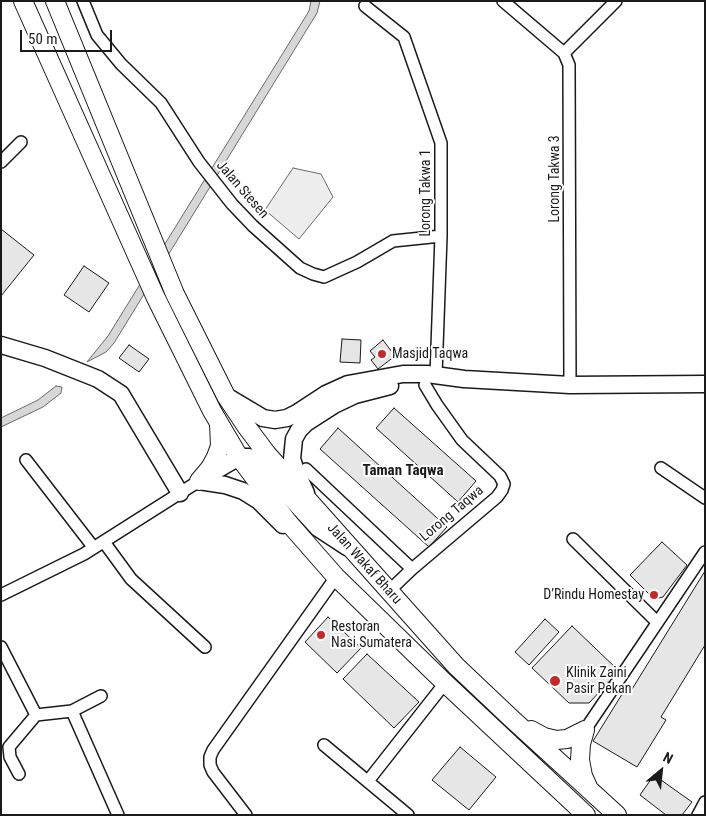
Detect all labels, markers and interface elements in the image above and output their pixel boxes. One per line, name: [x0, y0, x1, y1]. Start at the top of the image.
scale bar: [22, 20, 115, 52]
text: 50 m: [28, 30, 58, 48]
street label: Lorong Takwa 3: [547, 135, 563, 223]
street label: Lorong Takwa 1: [418, 149, 434, 237]
street label: Jalan Stesen: [212, 158, 272, 222]
place label: Masjid Taqwa: [392, 346, 468, 362]
marker: Masjid Taqwa: [376, 348, 388, 360]
district label: Taman Taqwa: [362, 462, 444, 480]
street label: Lorong Taqwa: [417, 483, 487, 545]
street label: Jalan Wakaf Bharu: [323, 520, 405, 608]
place label: D’Rindu Homestay: [543, 587, 644, 603]
marker: D’Rindu Homestay: [648, 589, 660, 601]
place label: Restoran Nasi Sumatera: [331, 619, 412, 652]
marker: Restoran Nasi Sumatera: [315, 629, 327, 641]
place label: Klinik Zaini Pasir Pekan: [566, 665, 631, 698]
marker: Klinik Zaini Pasir Pekan: [548, 674, 562, 688]
north arrow: [636, 746, 686, 796]
text: N: [660, 749, 676, 767]

